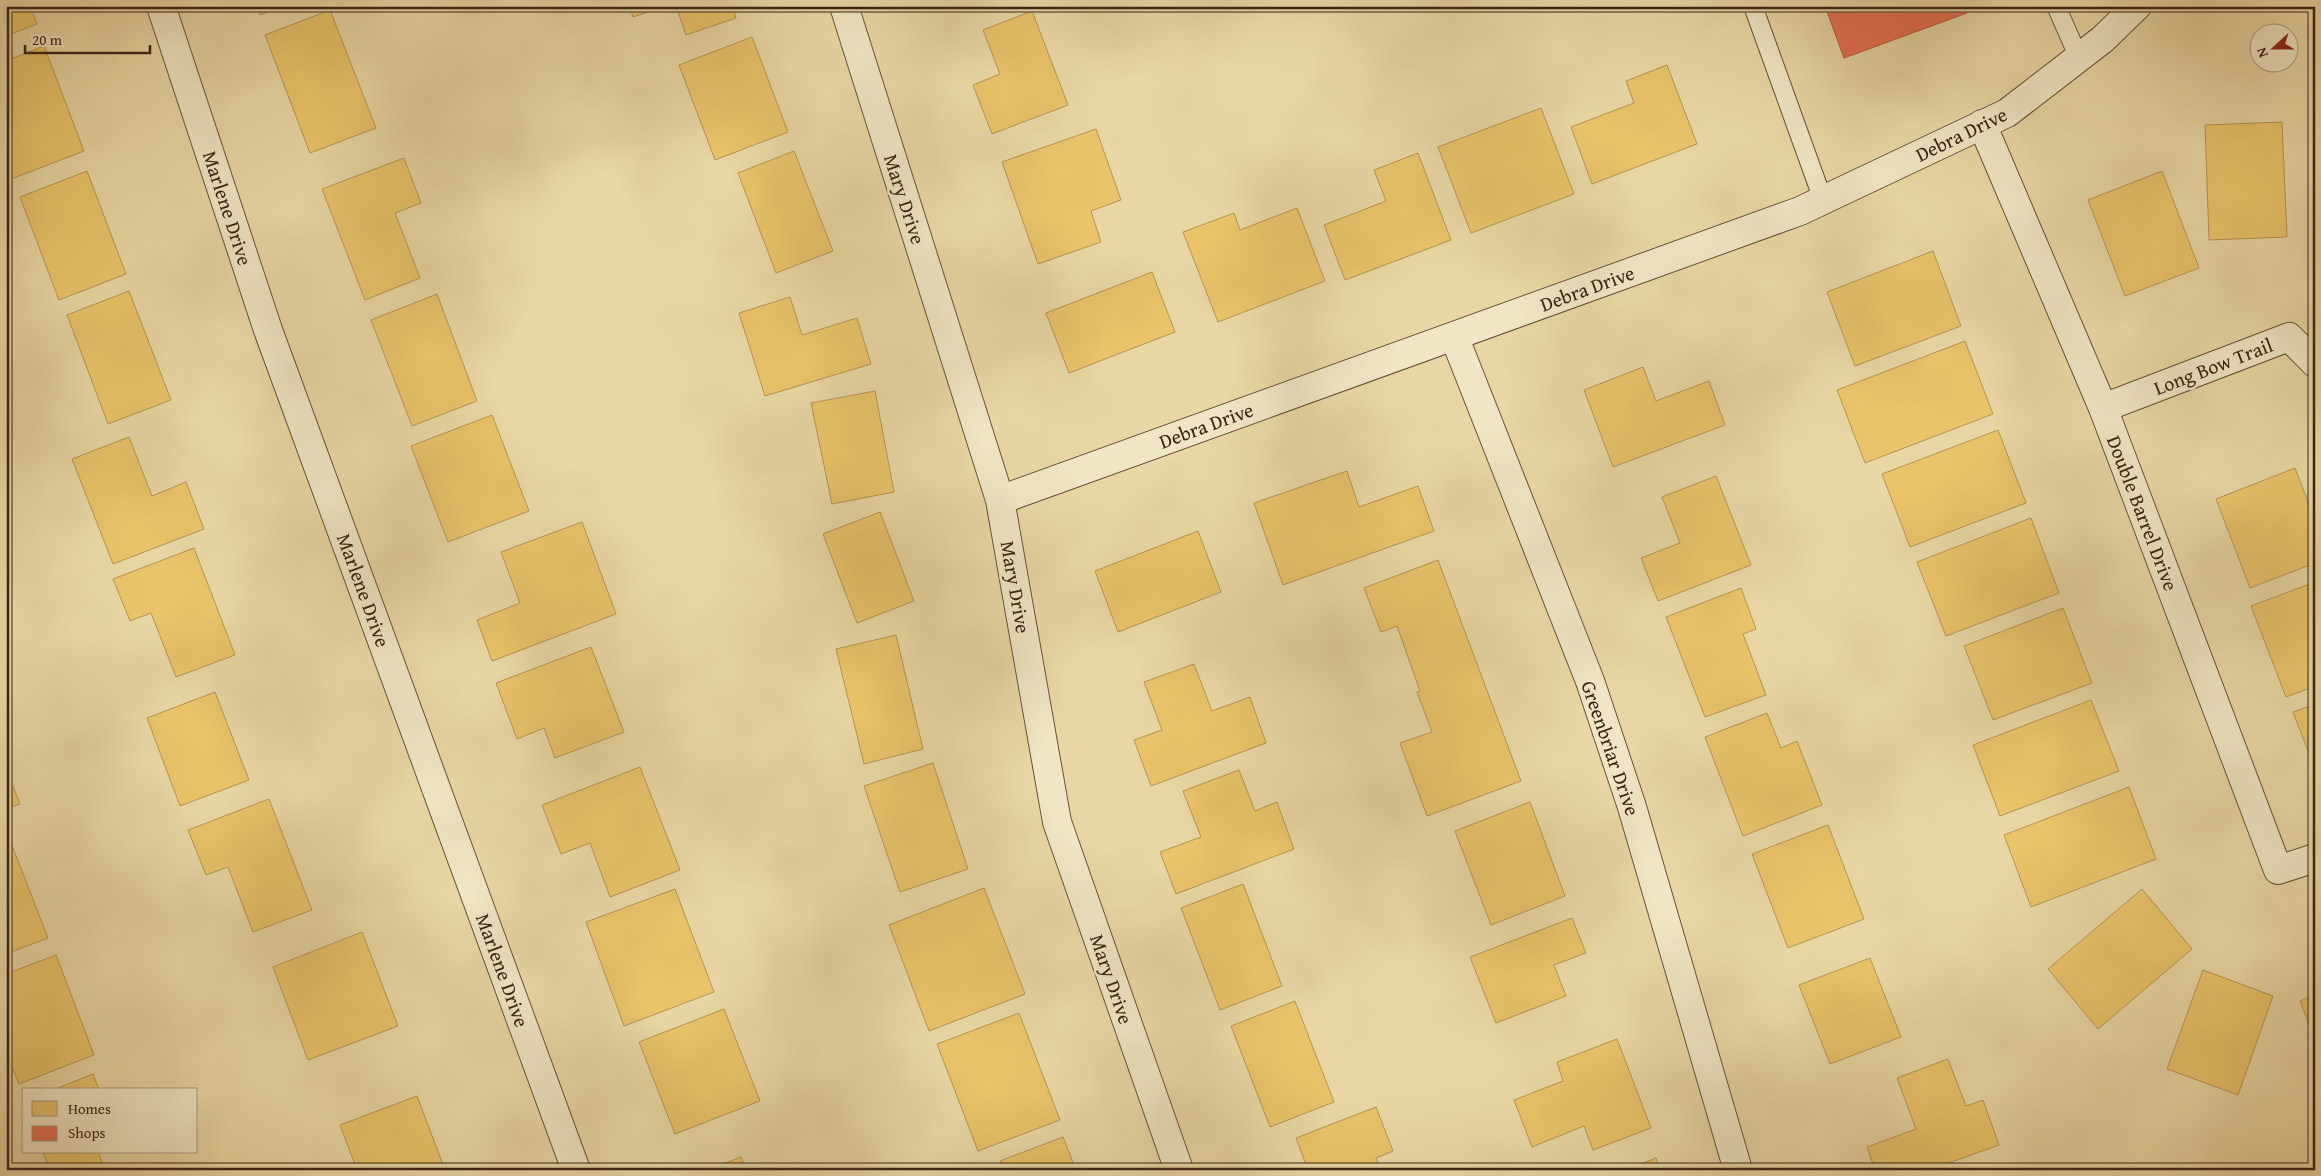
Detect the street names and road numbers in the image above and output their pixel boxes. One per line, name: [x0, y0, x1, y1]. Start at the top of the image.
street label: Debra Drive: [1910, 99, 2012, 169]
street label: Marlene Drive: [196, 147, 260, 269]
street label: Mary Drive: [877, 150, 933, 248]
street label: Debra Drive: [1536, 258, 1638, 318]
street label: Long Bow Trail: [2149, 330, 2277, 402]
street label: Debra Drive: [1155, 395, 1257, 455]
street label: Double Barrel Drive: [2100, 431, 2186, 595]
street label: Marlene Drive: [330, 529, 398, 651]
street label: Mary Drive: [994, 539, 1038, 635]
street label: Greenbriar Drive: [1574, 677, 1648, 819]
street label: Marlene Drive: [469, 909, 537, 1031]
street label: Mary Drive: [1083, 930, 1141, 1028]

